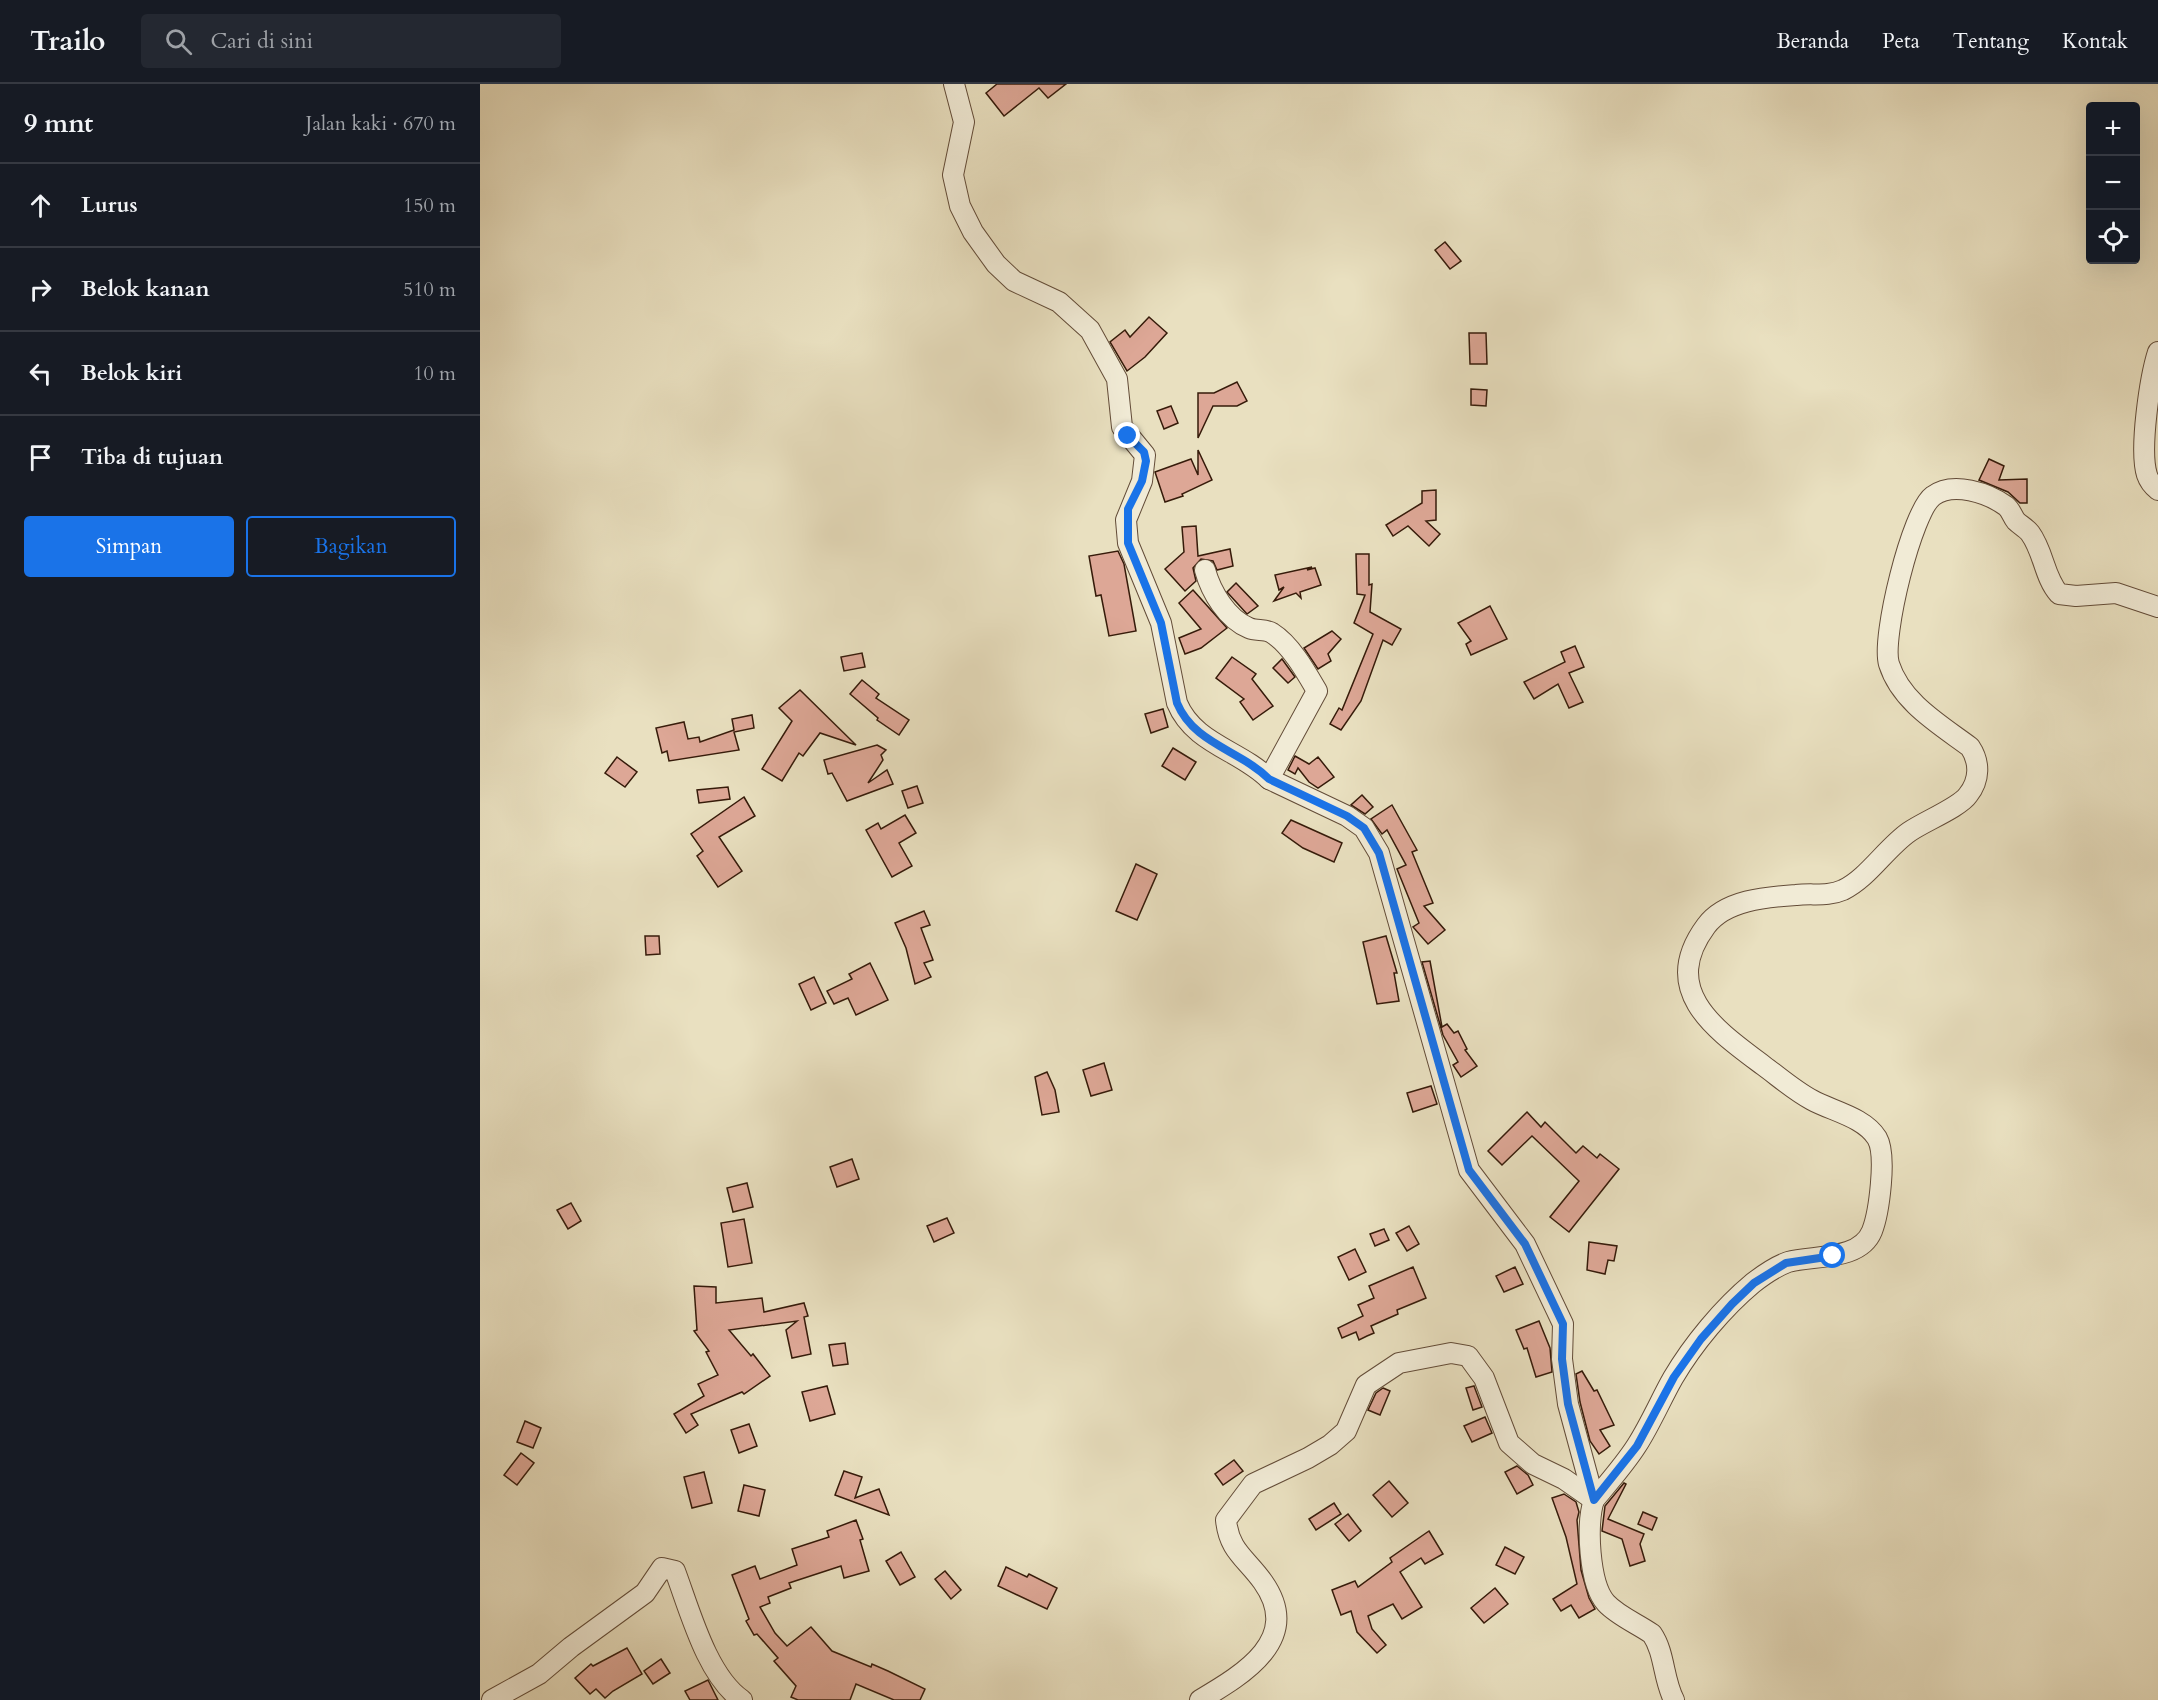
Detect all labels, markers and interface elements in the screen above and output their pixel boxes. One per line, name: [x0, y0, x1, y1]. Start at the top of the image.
search box: [141, 14, 561, 68]
text: Trailo: [30, 22, 105, 60]
icon: search: [162, 25, 195, 58]
text: Cari di sini: [210, 26, 313, 56]
text: Beranda: [1776, 27, 1849, 56]
text: Peta: [1882, 27, 1920, 56]
text: Tentang: [1953, 27, 2029, 56]
text: Kontak: [2062, 27, 2128, 56]
map controls: [2086, 102, 2140, 264]
button: +: [2086, 102, 2140, 156]
text: 9 mnt: [24, 106, 93, 141]
text: Jalan kaki · 670 m: [306, 110, 456, 137]
button: −: [2086, 156, 2140, 210]
icon: ahead: [24, 189, 57, 222]
text: Lurus: [81, 190, 138, 220]
text: 150 m: [403, 192, 456, 219]
button: locate: [2086, 210, 2140, 264]
icon: right: [24, 273, 57, 306]
text: Belok kanan: [81, 274, 210, 304]
text: 510 m: [403, 276, 456, 303]
icon: left: [24, 357, 57, 390]
text: Belok kiri: [81, 358, 182, 388]
text: 10 m: [413, 360, 456, 387]
route end: [1114, 422, 1140, 448]
icon: arrive: [24, 441, 57, 474]
text: Tiba di tujuan: [81, 442, 223, 472]
button: Simpan: [24, 516, 234, 577]
button: Bagikan: [246, 516, 456, 577]
route start: [1819, 1242, 1845, 1268]

